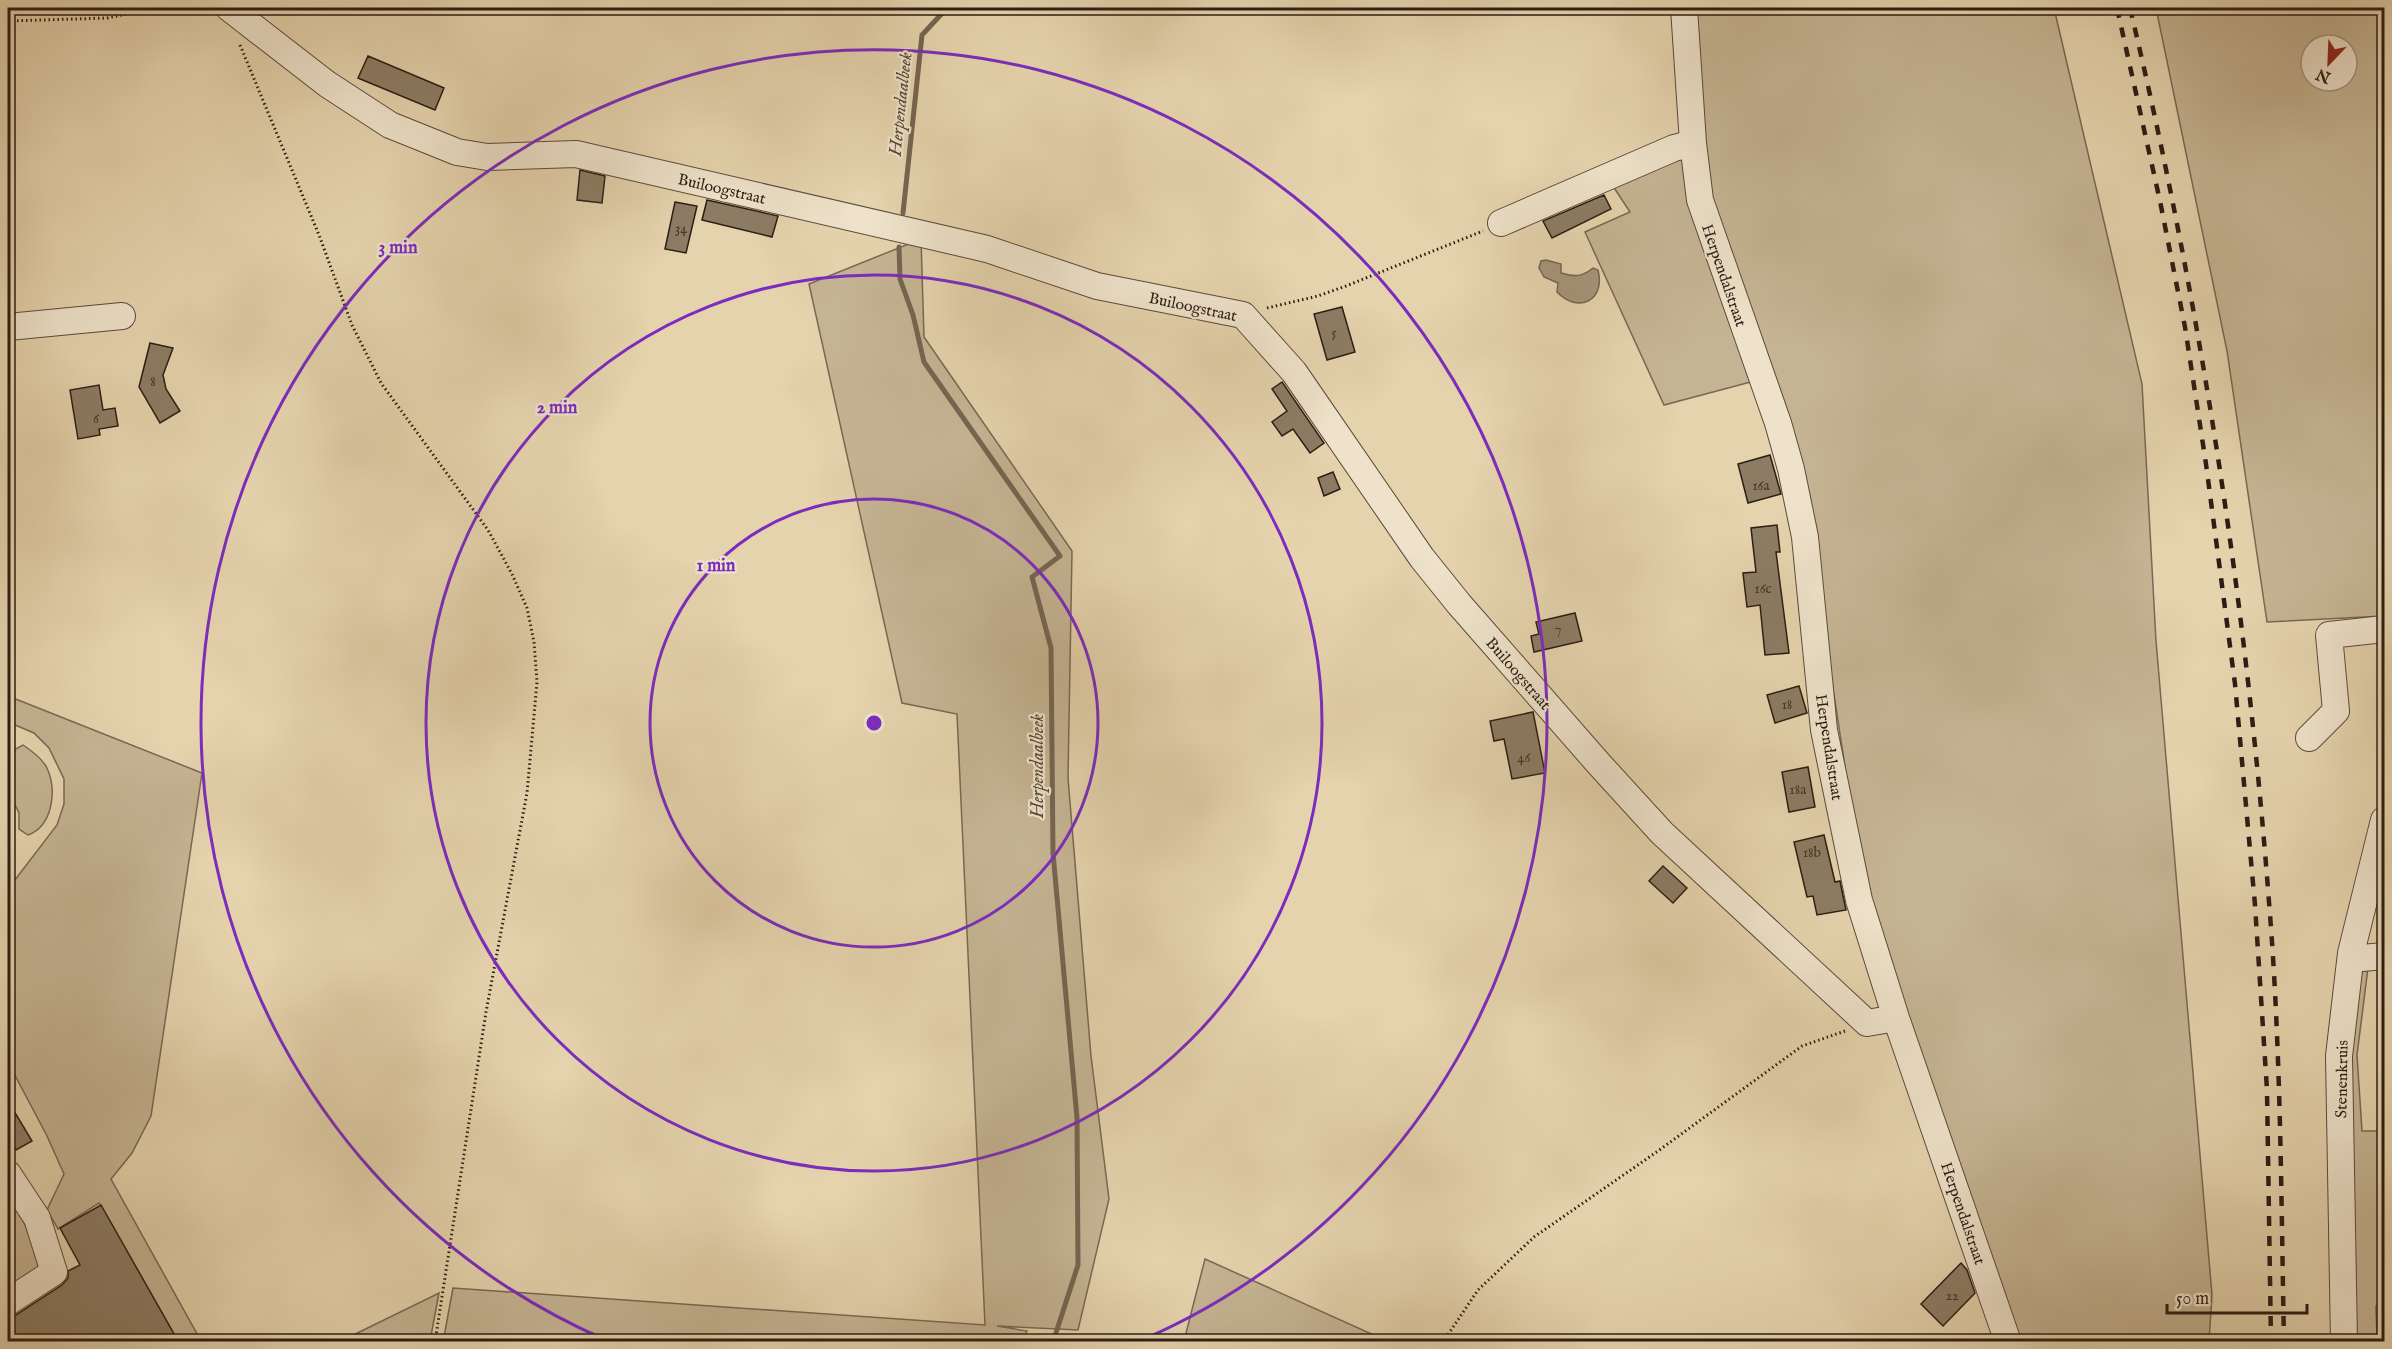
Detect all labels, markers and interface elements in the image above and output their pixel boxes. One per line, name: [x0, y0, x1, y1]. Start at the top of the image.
north arrow: [2299, 33, 2359, 93]
water label: Herpendaalbeek: [885, 51, 918, 158]
text: N: [2313, 63, 2335, 87]
street label: Builoogstraat: [676, 170, 768, 210]
house number: 34: [675, 220, 687, 238]
street label: Herpendalstraat: [1696, 222, 1750, 330]
text: 3 min: [379, 237, 418, 260]
street label: Builoogstraat: [1147, 289, 1239, 327]
house number: 5: [1331, 324, 1337, 342]
house number: 8: [150, 373, 156, 391]
text: 2 min: [537, 397, 578, 420]
house number: 6: [93, 410, 100, 428]
house number: 16a: [1752, 477, 1771, 495]
text: 1 min: [697, 555, 736, 578]
house number: 16c: [1754, 580, 1772, 598]
house number: 7: [1555, 620, 1561, 638]
street label: Builoogstraat: [1481, 634, 1555, 715]
street label: Herpendalstraat: [1810, 693, 1846, 802]
house number: 18: [1782, 696, 1792, 714]
centre of rings: [864, 713, 884, 733]
water label: Herpendaalbeek: [1027, 714, 1050, 819]
house number: 46: [1518, 749, 1531, 767]
house number: 18a: [1790, 781, 1807, 799]
house number: 18b: [1803, 844, 1821, 862]
street label: Stenenkruis: [2332, 1039, 2354, 1118]
street label: Herpendalstraat: [1935, 1160, 1989, 1268]
scale bar: [2167, 1277, 2306, 1315]
house number: 22: [1945, 1287, 1959, 1305]
text: 50 m: [2176, 1288, 2209, 1311]

